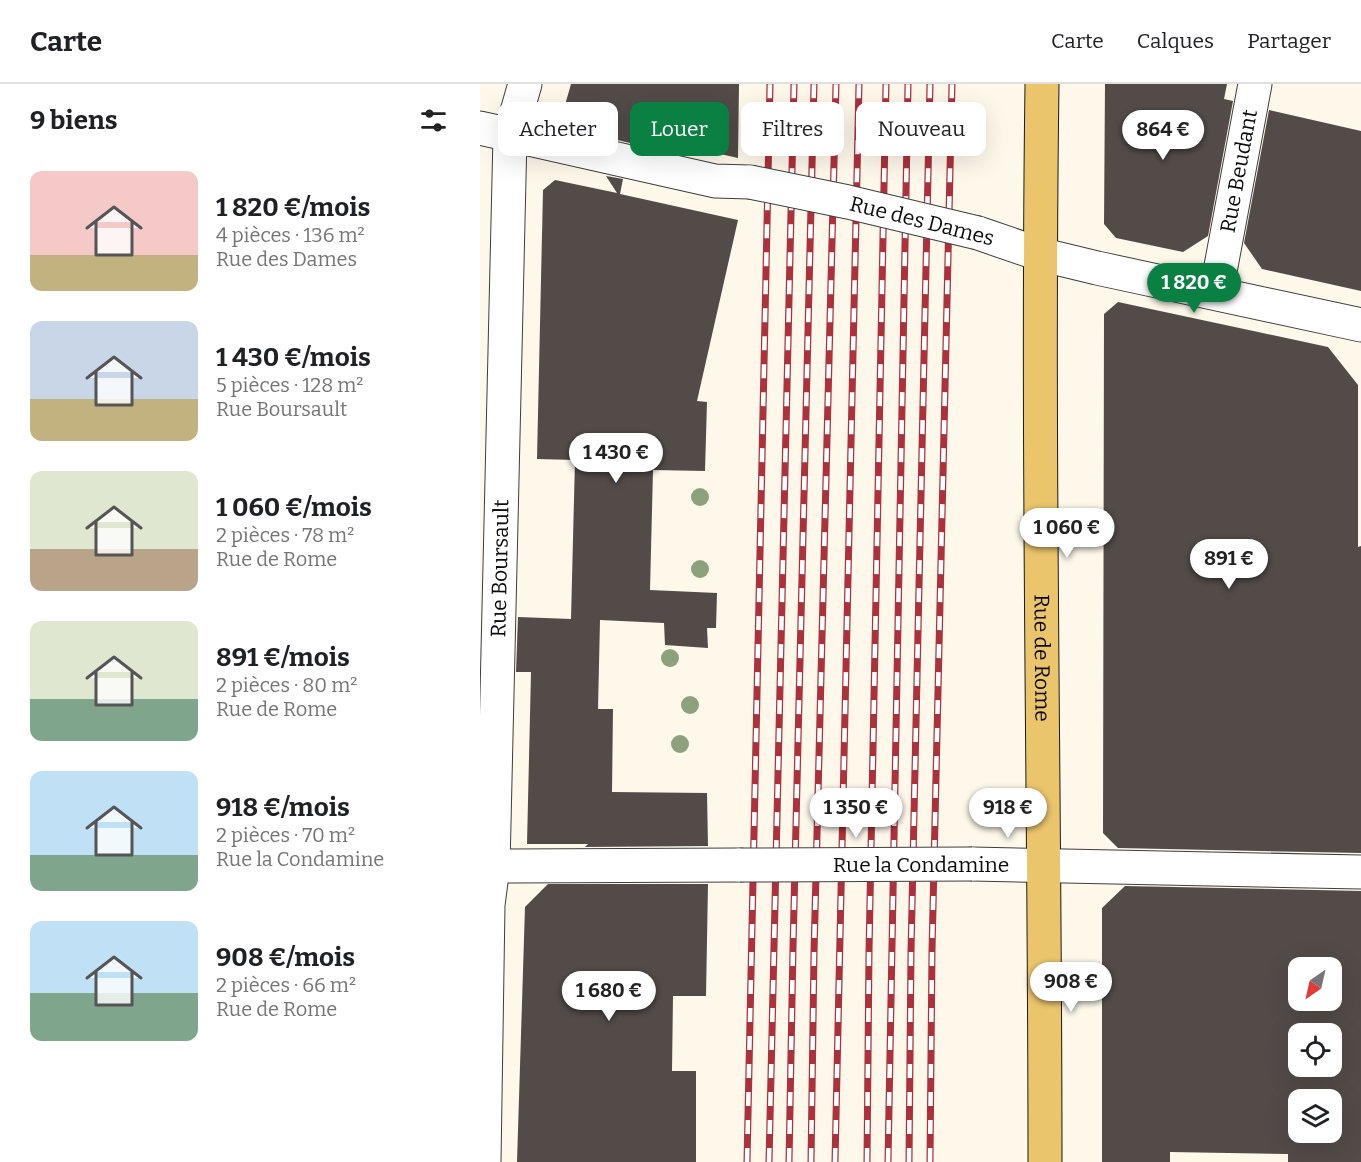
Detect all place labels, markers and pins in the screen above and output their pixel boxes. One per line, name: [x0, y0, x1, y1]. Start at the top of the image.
pin: 864 €: [1121, 110, 1205, 161]
pin: 1 820 €: [1139, 263, 1249, 314]
pin: 1 430 €: [561, 433, 671, 484]
pin: 1 060 €: [1012, 508, 1122, 559]
pin: 891 €: [1187, 539, 1271, 590]
pin: 1 350 €: [801, 788, 911, 839]
pin: 918 €: [966, 788, 1050, 839]
pin: 908 €: [1029, 962, 1113, 1013]
pin: 1 680 €: [554, 971, 664, 1022]

